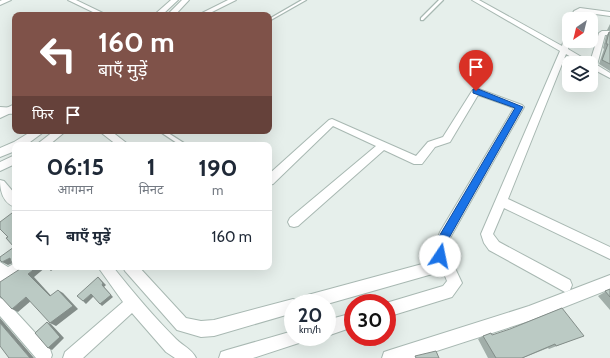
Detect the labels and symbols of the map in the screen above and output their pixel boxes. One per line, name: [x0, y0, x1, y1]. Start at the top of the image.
north arrow: [562, 12, 598, 48]
pin: [459, 50, 493, 91]
position arrow: [419, 235, 461, 277]
speed limit sign: 30: [344, 294, 396, 346]

